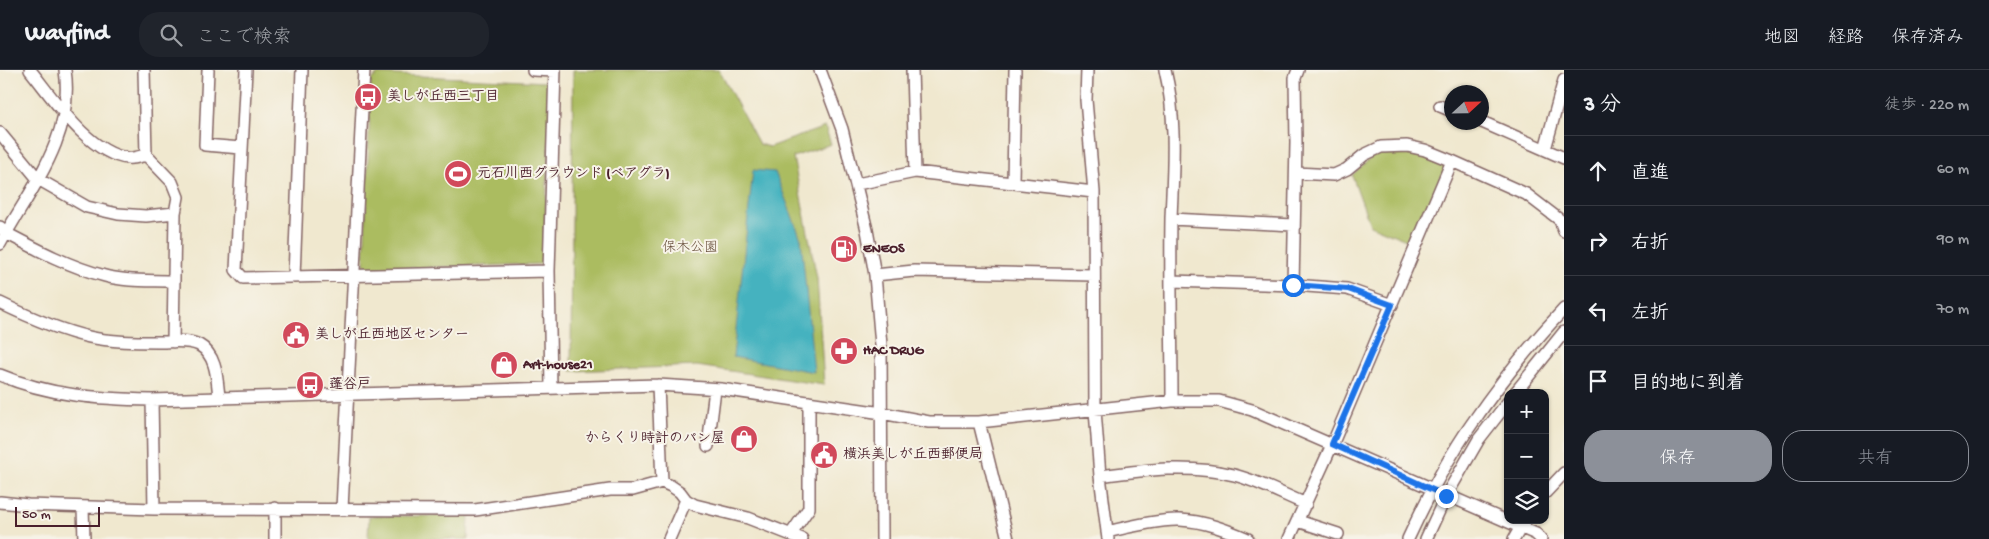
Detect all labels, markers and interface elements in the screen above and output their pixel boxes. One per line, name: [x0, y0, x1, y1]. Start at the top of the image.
search box: [139, 12, 489, 57]
text: Wayfind: [25, 20, 109, 49]
icon: search: [157, 21, 185, 49]
text: ここで検索: [197, 27, 292, 50]
text: 地図: [1764, 28, 1800, 49]
text: 経路: [1828, 28, 1864, 49]
text: 保存済み: [1892, 28, 1964, 49]
bus stop icon: 美しが丘西三丁目: [353, 82, 383, 112]
north arrow: [1444, 85, 1489, 130]
place label: 美しが丘西三丁目: [387, 89, 499, 106]
text: 3 分: [1584, 94, 1621, 119]
text: 徒歩 · 220 m: [1884, 97, 1969, 116]
icon: ahead: [1584, 157, 1612, 185]
sports icon: 元石川西グラウンド (ベアグラ): [443, 159, 473, 189]
text: 60 m: [1937, 161, 1969, 180]
text: 直進: [1631, 163, 1669, 186]
place label: 元石川西グラウンド (ベアグラ): [477, 166, 670, 183]
icon: right: [1584, 227, 1612, 255]
text: 90 m: [1937, 231, 1969, 250]
text: 右折: [1631, 233, 1669, 256]
fuel station icon: ENEOS: [829, 234, 859, 264]
park label: 保木公園: [662, 240, 718, 257]
place label: ENEOS: [863, 241, 905, 258]
route start: [1282, 274, 1305, 297]
icon: left: [1584, 297, 1612, 325]
text: 70 m: [1936, 301, 1969, 320]
text: 左折: [1631, 303, 1669, 326]
public building icon: 美しが丘西地区センター: [281, 320, 311, 350]
place label: 美しが丘西地区センター: [315, 327, 469, 344]
pharmacy icon: HAC DRUG: [829, 336, 859, 366]
place label: HAC DRUG: [863, 343, 925, 360]
shop icon: Art-house21: [489, 350, 519, 380]
place label: Art-house21: [522, 357, 593, 374]
icon: arrive: [1584, 367, 1612, 395]
bus stop icon: 蓬谷戸: [295, 370, 325, 400]
text: 目的地に到着: [1631, 373, 1745, 396]
place label: 蓬谷戸: [329, 376, 371, 394]
map controls: [1504, 389, 1549, 524]
button: +: [1504, 389, 1549, 434]
shop icon: からくり時計のパン屋: [729, 424, 759, 454]
place label: からくり時計のパン屋: [585, 430, 725, 448]
button: 保存: [1584, 430, 1772, 482]
button: 共有: [1782, 430, 1969, 482]
button: −: [1504, 434, 1549, 479]
public building icon: 横浜美しが丘西郵便局: [809, 440, 839, 470]
place label: 横浜美しが丘西郵便局: [843, 446, 983, 464]
button: layers: [1504, 479, 1549, 524]
route end: [1435, 485, 1458, 508]
scale bar: [15, 504, 100, 527]
text: 50 m: [22, 507, 51, 524]

